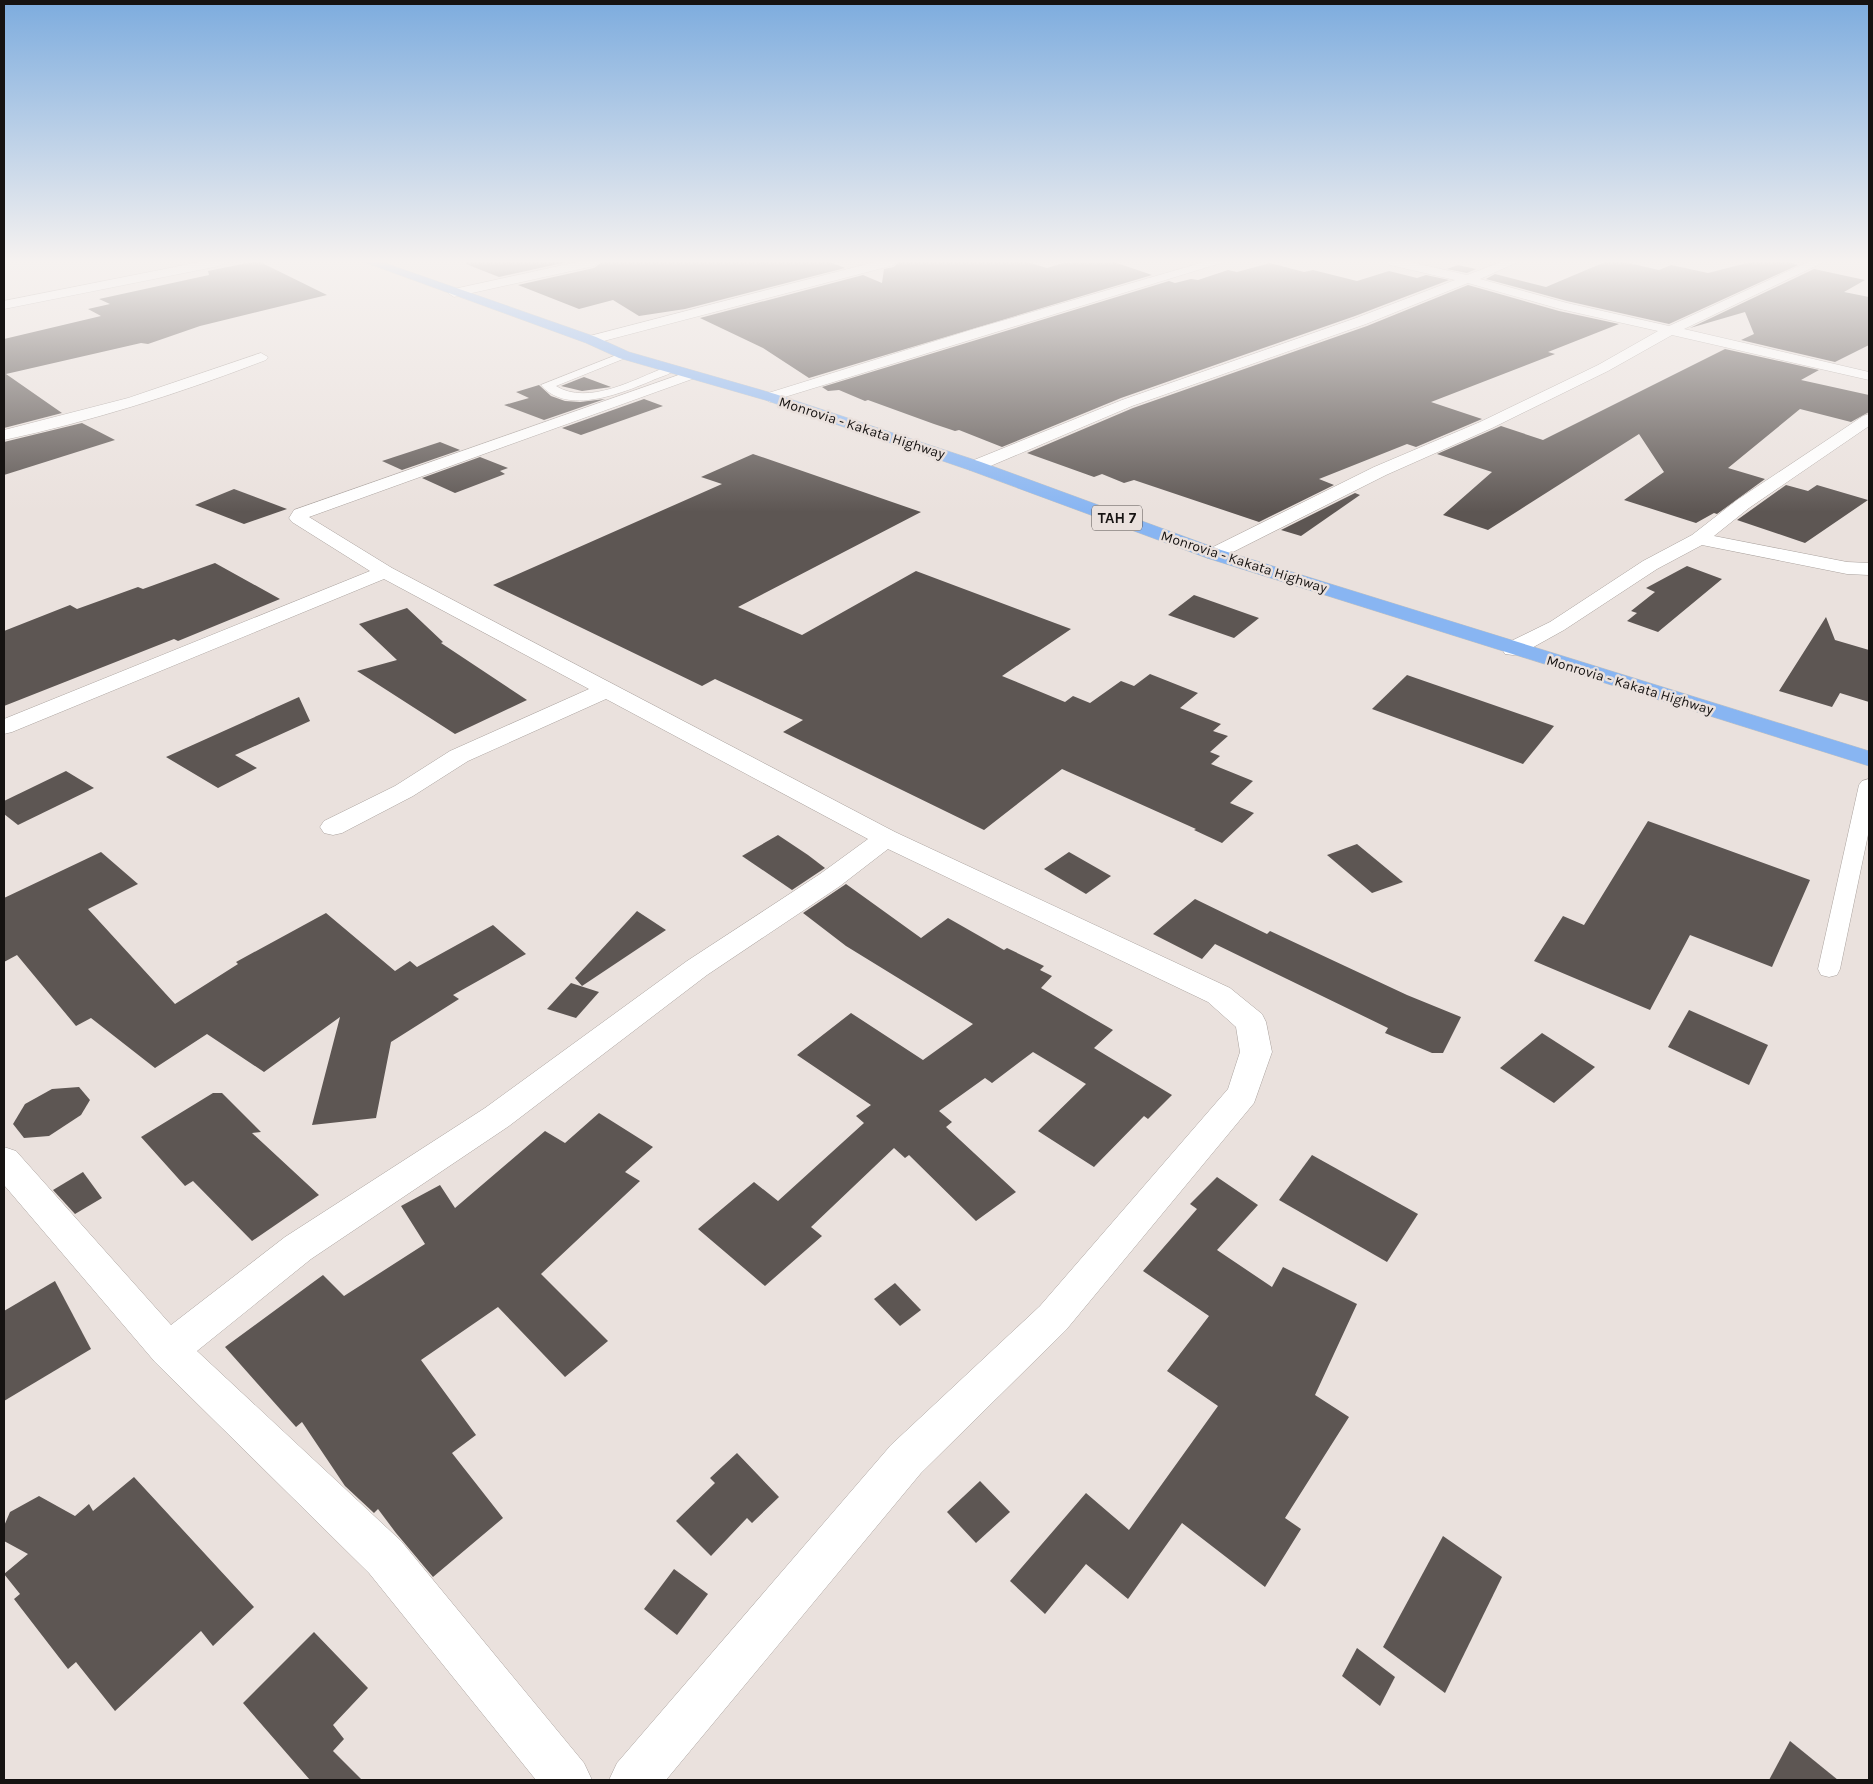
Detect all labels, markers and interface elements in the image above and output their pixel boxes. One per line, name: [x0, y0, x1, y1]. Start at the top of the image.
street label: Monrovia - Kakata Highway: [777, 393, 948, 463]
road number: TAH 7: [1092, 506, 1142, 530]
street label: Monrovia - Kakata Highway: [1159, 527, 1330, 597]
street label: Monrovia - Kakata Highway: [1545, 652, 1716, 719]

